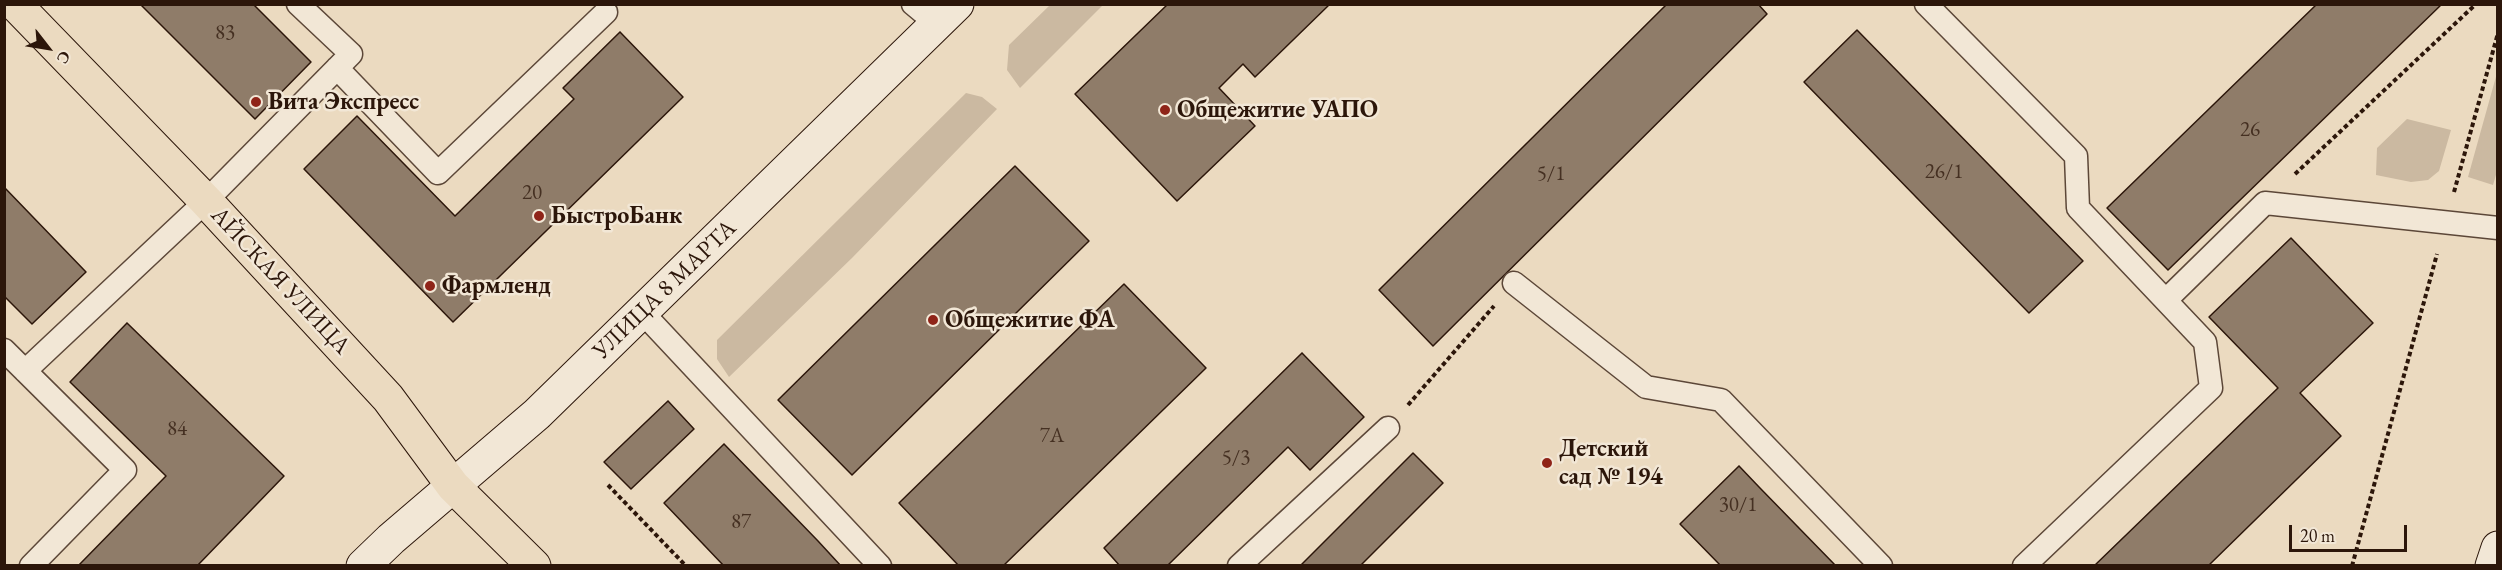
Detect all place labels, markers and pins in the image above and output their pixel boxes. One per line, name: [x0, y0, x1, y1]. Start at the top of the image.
place label: Вита Экспресс: [268, 88, 419, 116]
marker: Вита Экспресс: [249, 95, 263, 109]
place label: Общежитие УАПО: [1177, 96, 1378, 124]
marker: Общежитие УАПО: [1158, 103, 1172, 117]
place label: БыстроБанк: [551, 202, 682, 230]
marker: БыстроБанк: [532, 209, 546, 223]
place label: Фармленд: [442, 272, 551, 300]
marker: Фармленд: [423, 279, 437, 293]
place label: Общежитие ФА: [945, 306, 1115, 334]
marker: Общежитие ФА: [926, 313, 940, 327]
place label: Детский сад № 194: [1559, 435, 1663, 491]
marker: Детский сад № 194: [1540, 456, 1554, 470]

